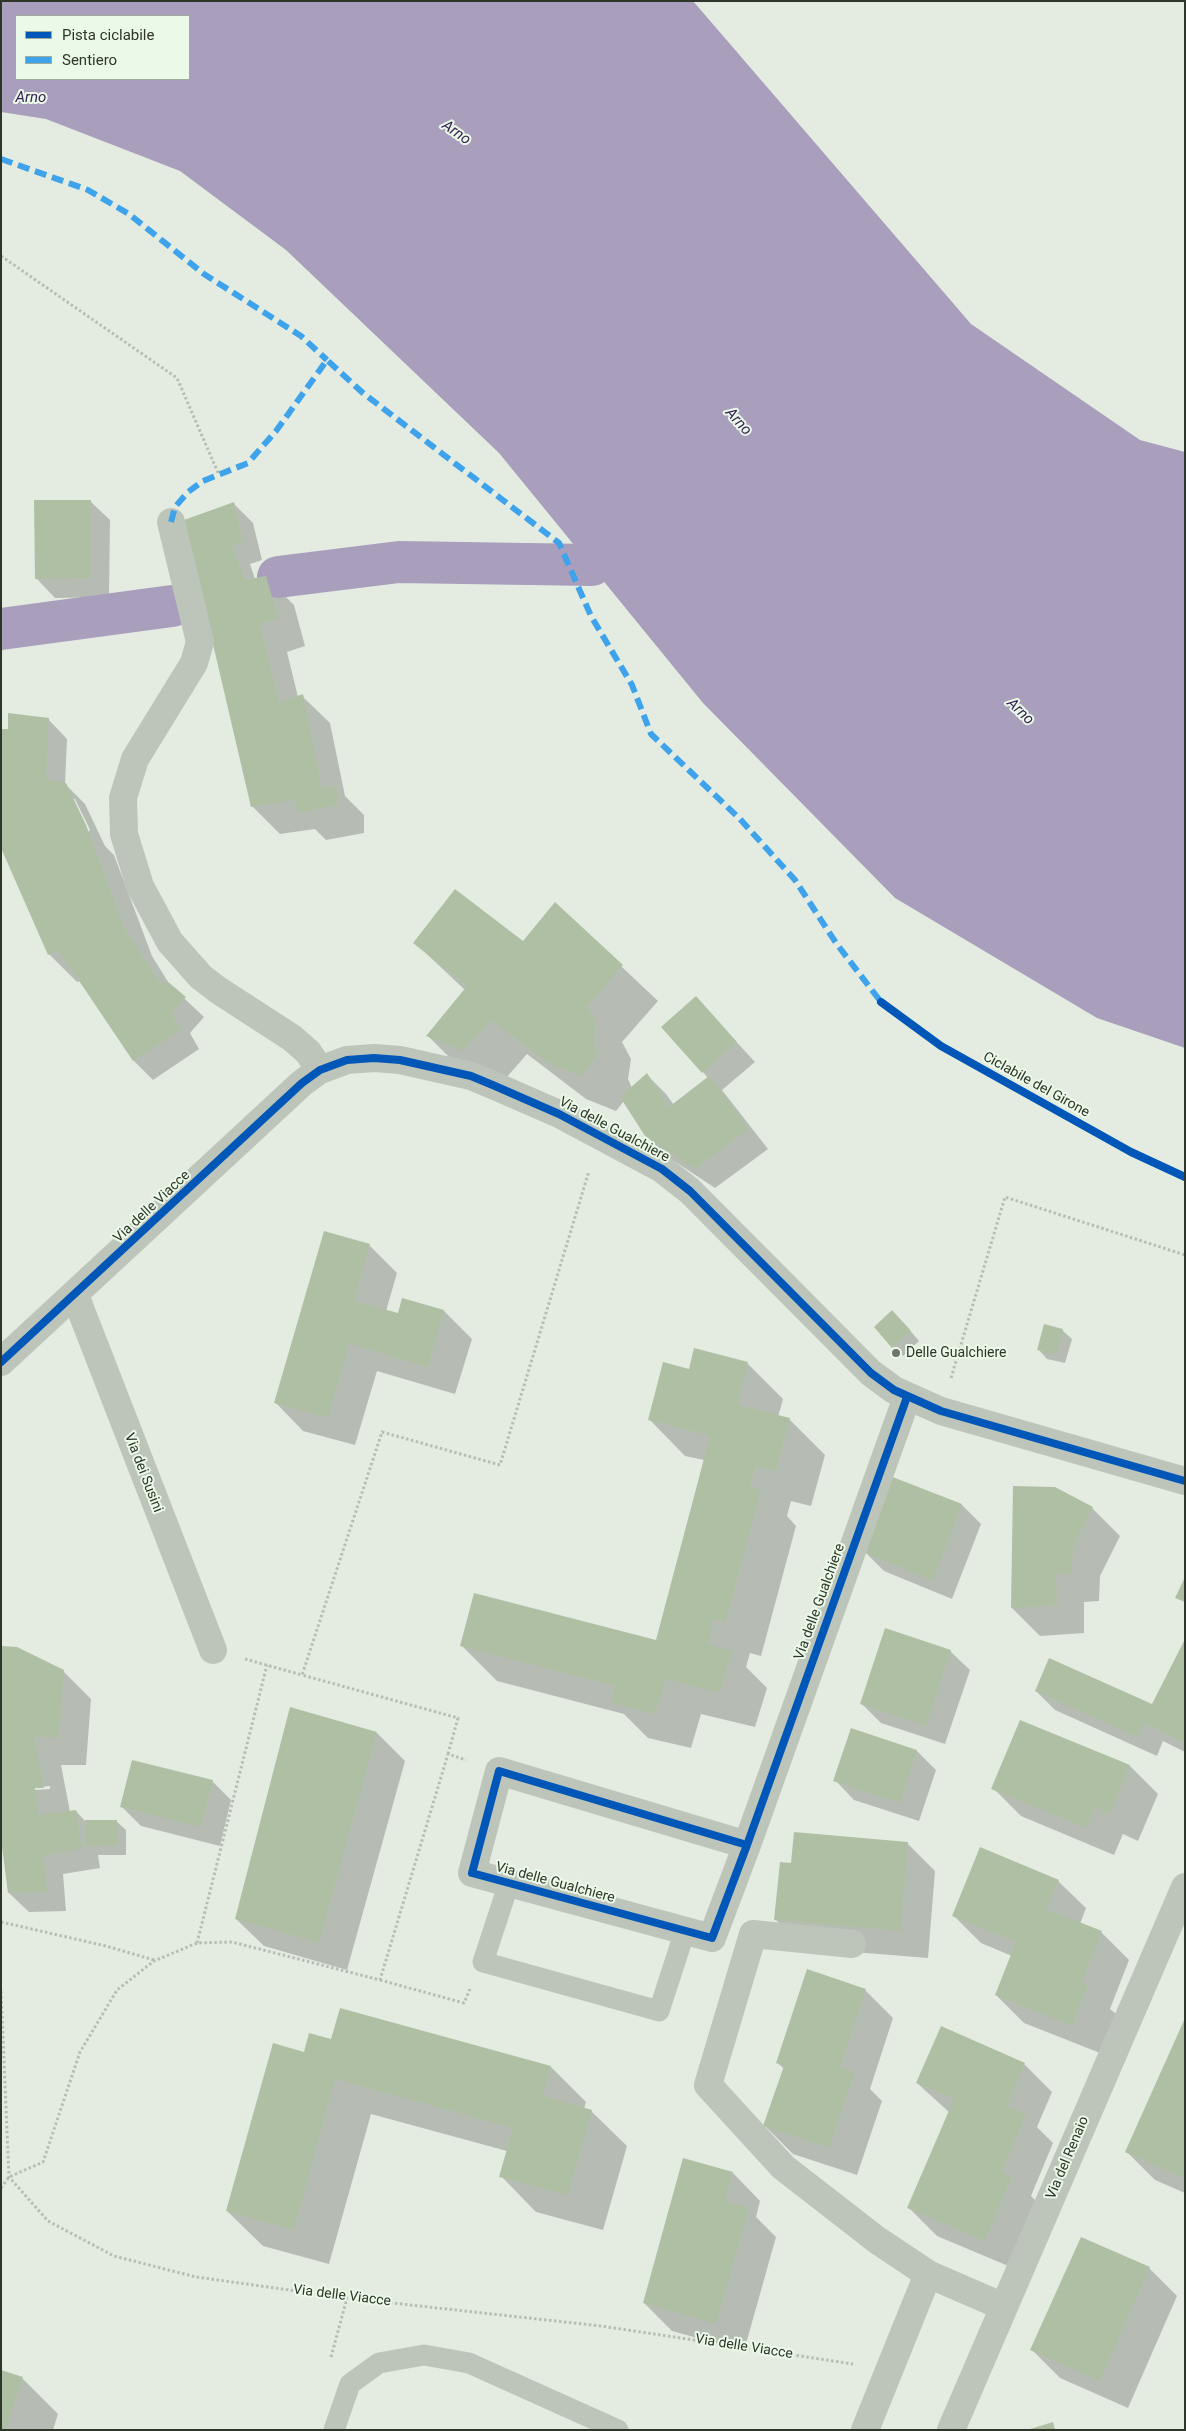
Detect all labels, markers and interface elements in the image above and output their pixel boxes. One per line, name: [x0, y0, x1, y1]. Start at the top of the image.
legend: [15, 15, 190, 80]
text: Pista ciclabile: [62, 26, 154, 44]
text: Sentiero: [62, 51, 117, 69]
water label: Arno: [16, 89, 46, 107]
water label: Arno: [438, 117, 474, 149]
water label: Arno: [721, 405, 755, 439]
water label: Arno: [1003, 695, 1037, 729]
street label: Ciclabile del Girone: [980, 1049, 1092, 1121]
street label: Via delle Gualchiere: [556, 1094, 672, 1166]
street label: Via delle Viacce: [110, 1167, 194, 1247]
place label: Delle Gualchiere: [906, 1345, 1006, 1361]
marker: Delle Gualchiere: [890, 1347, 902, 1359]
street label: Via dei Susini: [120, 1431, 166, 1515]
street label: Via delle Gualchiere: [791, 1542, 849, 1662]
street label: Via delle Gualchiere: [494, 1859, 616, 1907]
street label: Via del Renaio: [1043, 2114, 1093, 2202]
street label: Via delle Viacce: [292, 2282, 392, 2310]
street label: Via delle Viacce: [694, 2331, 794, 2363]

